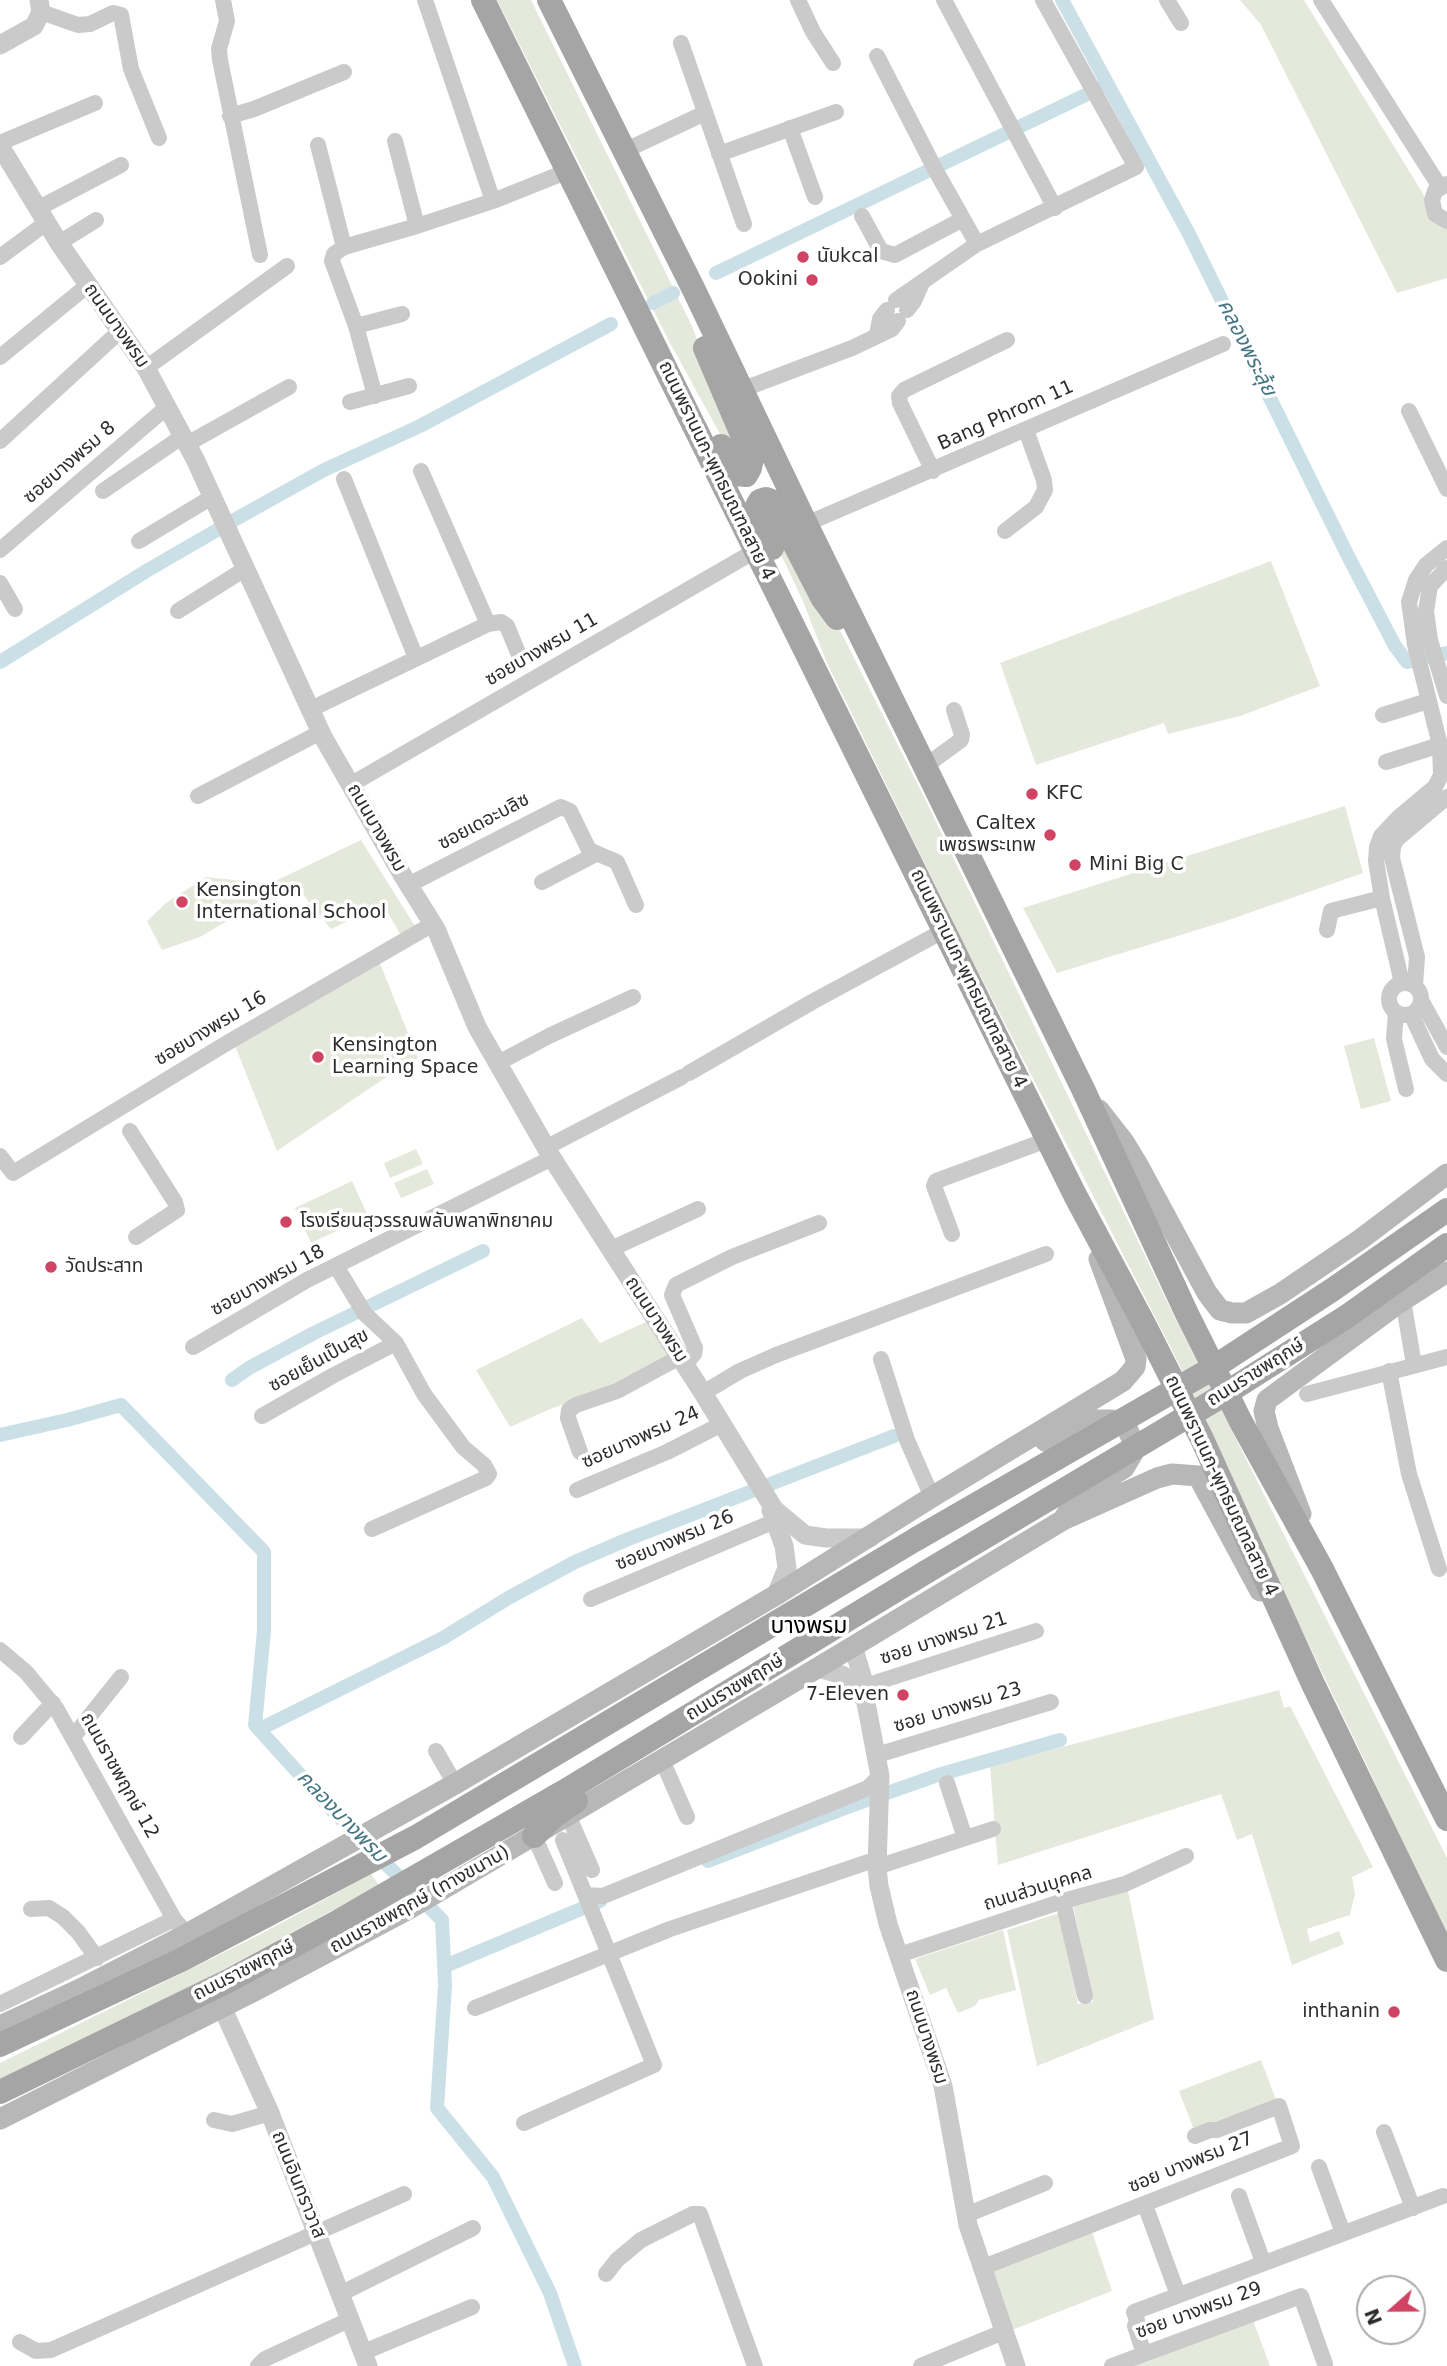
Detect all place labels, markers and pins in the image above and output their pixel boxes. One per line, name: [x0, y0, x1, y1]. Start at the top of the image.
place label: นับkcal: [817, 246, 878, 268]
marker: นับkcal: [795, 249, 811, 265]
place label: Ookini: [738, 269, 798, 291]
marker: Ookini: [804, 272, 820, 288]
place label: KFC: [1046, 783, 1083, 805]
marker: KFC: [1024, 786, 1040, 802]
place label: Caltex เพชรพระเทพ: [939, 813, 1036, 857]
marker: Caltex เพชรพระเทพ: [1042, 827, 1058, 843]
place label: Mini Big C: [1089, 854, 1184, 876]
marker: Mini Big C: [1067, 857, 1083, 873]
place label: Kensington International School: [196, 880, 386, 924]
marker: Kensington International School: [174, 894, 190, 910]
place label: Kensington Learning Space: [332, 1035, 478, 1079]
marker: Kensington Learning Space: [310, 1049, 326, 1065]
place label: โรงเรียนสุวรรณพลับพลาพิทยาคม: [300, 1211, 553, 1233]
marker: โรงเรียนสุวรรณพลับพลาพิทยาคม: [278, 1214, 294, 1230]
place label: วัดประสาท: [65, 1256, 143, 1278]
marker: วัดประสาท: [43, 1259, 59, 1275]
place label: 7-Eleven: [806, 1684, 889, 1706]
marker: 7-Eleven: [895, 1687, 911, 1703]
place label: inthanin: [1302, 2001, 1380, 2023]
marker: inthanin: [1386, 2004, 1402, 2020]

